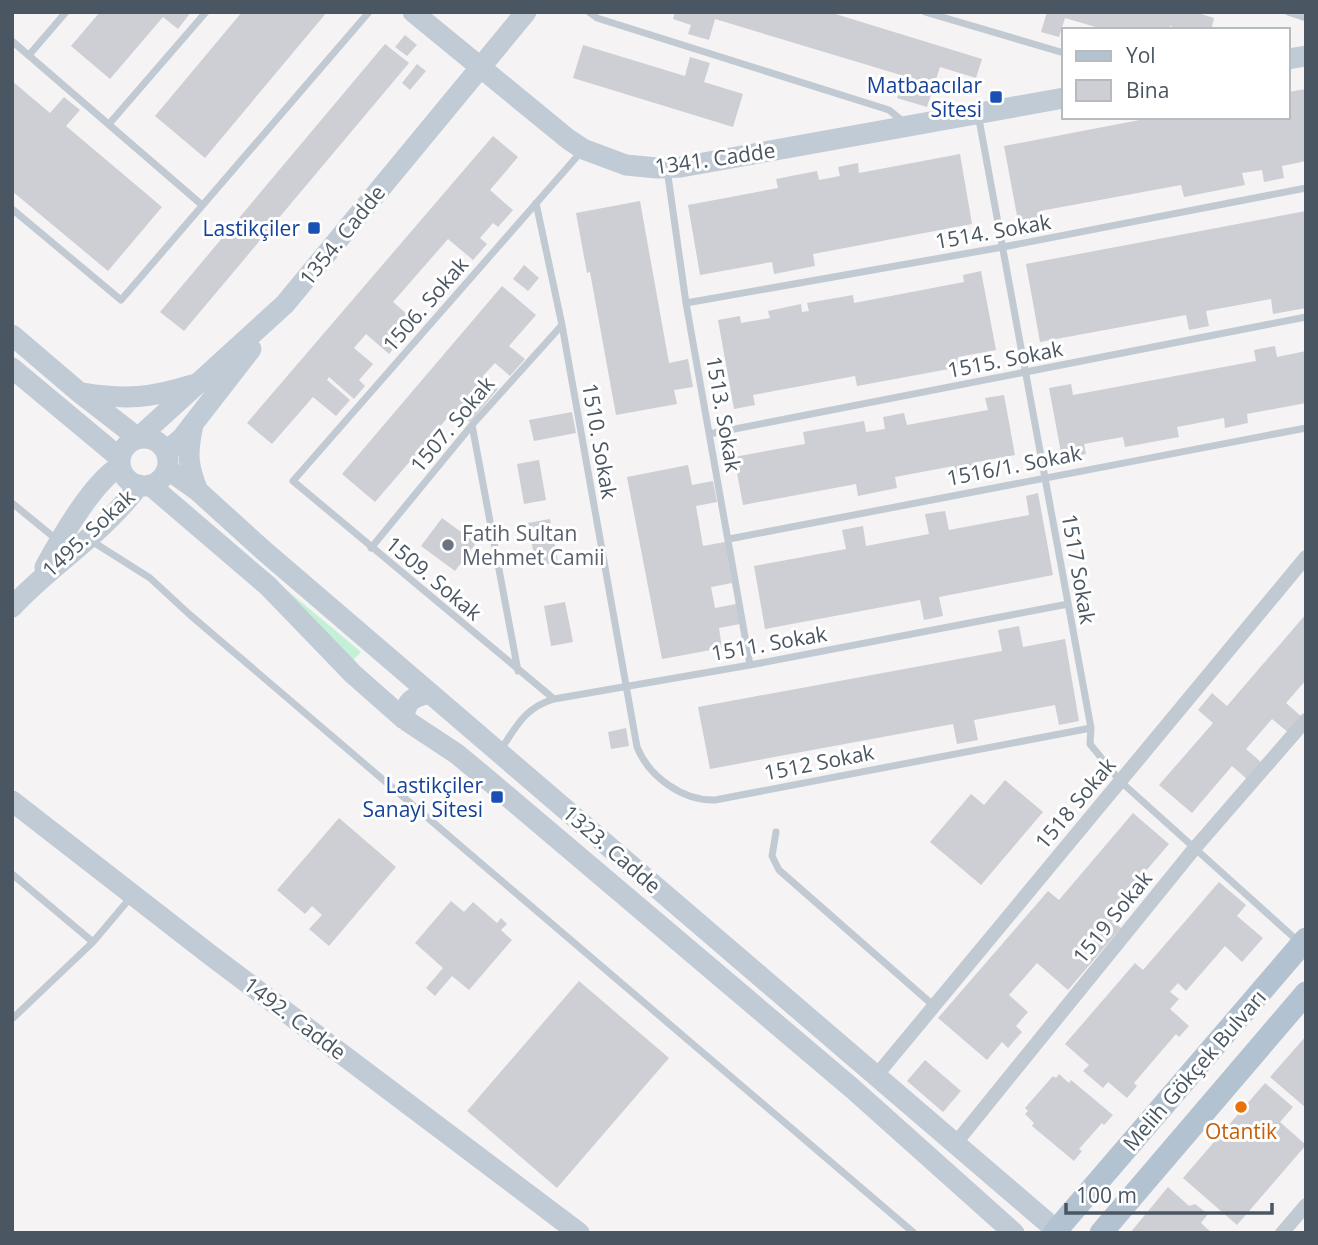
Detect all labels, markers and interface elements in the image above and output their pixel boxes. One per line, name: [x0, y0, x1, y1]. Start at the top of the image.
legend: [1062, 28, 1290, 119]
text: Yol: [1126, 41, 1156, 69]
place label: Matbaacılar Sitesi: [867, 71, 982, 123]
text: Bina: [1126, 76, 1169, 104]
marker: Matbaacılar Sitesi: [988, 89, 1004, 105]
street label: 1341. Cadde: [653, 136, 777, 180]
street label: 1354. Cadde: [293, 179, 391, 291]
street label: 1514. Sokak: [933, 207, 1053, 255]
place label: Lastikçiler: [203, 214, 300, 242]
marker: Lastikçiler: [306, 220, 322, 236]
street label: 1506. Sokak: [376, 251, 474, 357]
street label: 1515. Sokak: [945, 334, 1065, 384]
street label: 1513. Sokak: [700, 354, 748, 474]
street label: 1507. Sokak: [404, 370, 500, 478]
street label: 1510. Sokak: [576, 381, 624, 501]
street label: 1516/1. Sokak: [944, 438, 1084, 492]
street label: 1495. Sokak: [36, 483, 140, 583]
street label: 1517 Sokak: [1056, 512, 1102, 626]
place label: Fatih Sultan Mehmet Camii: [462, 519, 605, 571]
street label: 1509. Sokak: [380, 530, 488, 626]
marker: Fatih Sultan Mehmet Camii: [440, 537, 456, 553]
street label: 1511. Sokak: [709, 619, 829, 667]
street label: 1512 Sokak: [762, 738, 876, 786]
street label: 1518 Sokak: [1028, 751, 1122, 855]
place label: Lastikçiler Sanayi Sitesi: [363, 771, 483, 823]
marker: Lastikçiler Sanayi Sitesi: [489, 789, 505, 805]
street label: 1323. Cadde: [557, 799, 667, 899]
street label: 1519 Sokak: [1066, 865, 1158, 969]
street label: 1492. Cadde: [238, 970, 352, 1066]
street label: Melih Gökçek Bulvarı: [1116, 984, 1272, 1156]
marker: Otantik: [1233, 1099, 1249, 1115]
place label: Otantik: [1205, 1117, 1277, 1145]
scale bar: [1066, 1172, 1272, 1216]
text: 100 m: [1076, 1181, 1137, 1209]

